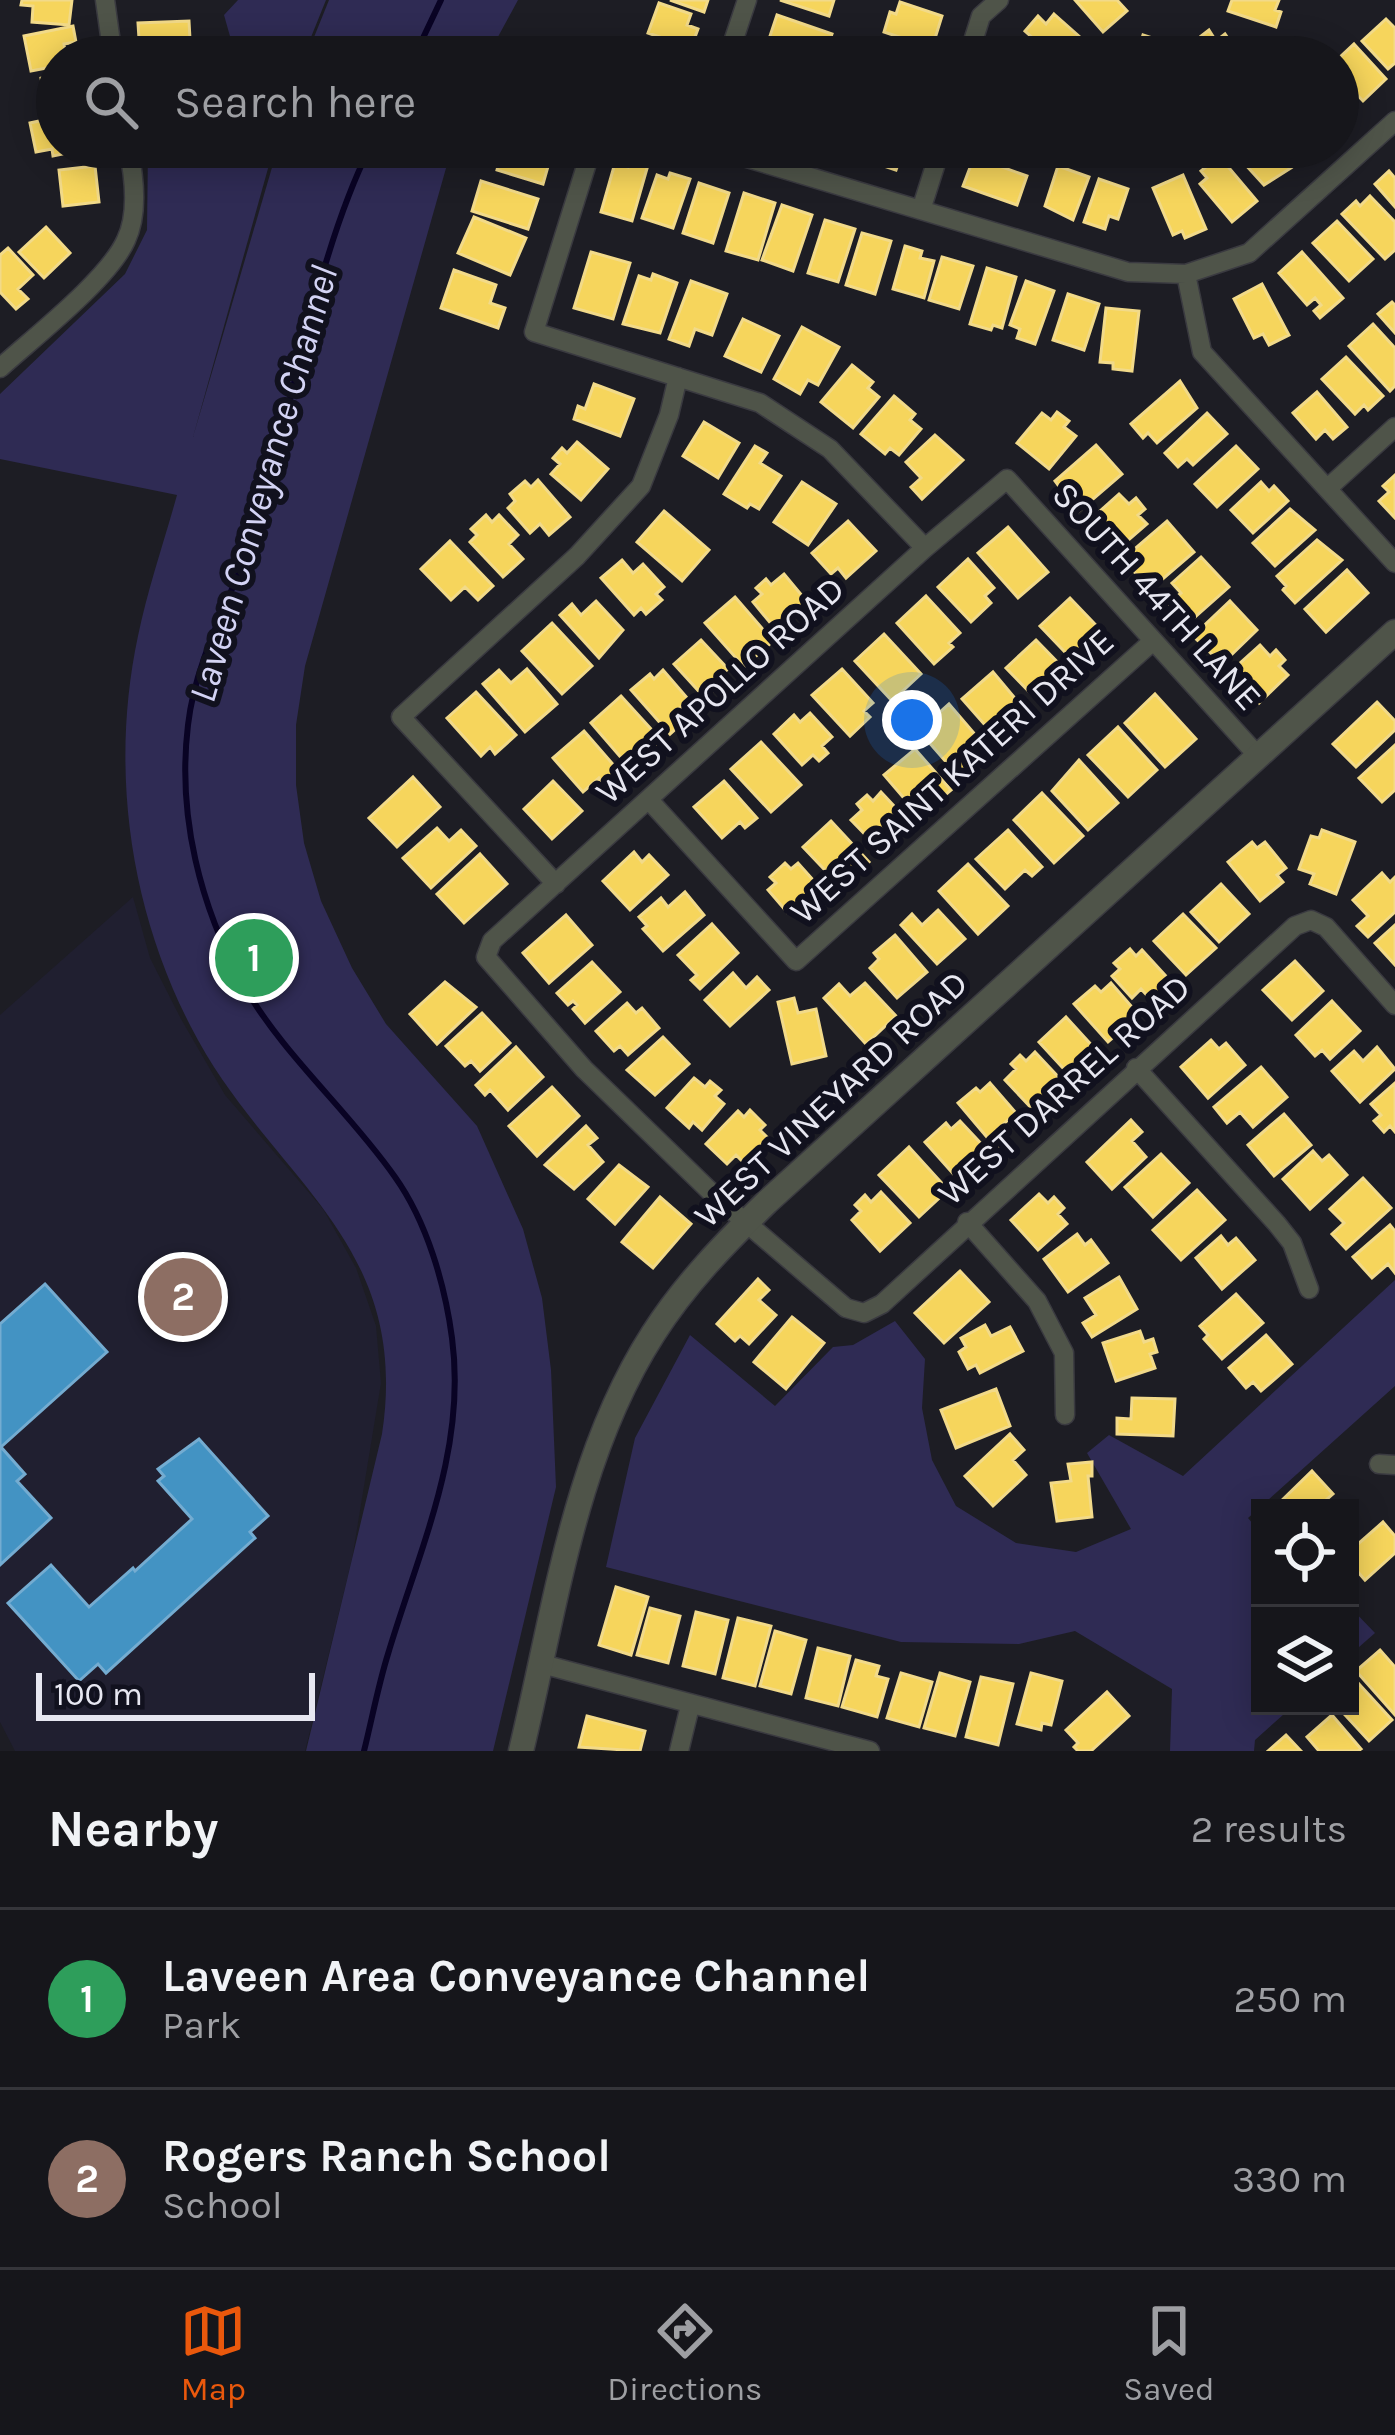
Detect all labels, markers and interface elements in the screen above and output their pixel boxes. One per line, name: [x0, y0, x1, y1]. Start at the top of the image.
search box: [36, 36, 1359, 168]
icon: search: [78, 69, 144, 135]
text: Search here: [174, 76, 416, 128]
water label: Laveen Conveyance Channel: [179, 260, 347, 708]
street label: SOUTH 44TH LANE: [1044, 473, 1270, 719]
street label: WEST APOLLO ROAD: [587, 567, 853, 813]
street label: WEST SAINT KATERI DRIVE: [782, 620, 1122, 932]
your location: [882, 690, 942, 750]
pin: 1: [215, 913, 293, 1003]
street label: WEST VINEYARD ROAD: [686, 962, 976, 1236]
street label: WEST DARREL ROAD: [929, 966, 1199, 1214]
pin: 2: [144, 1252, 222, 1342]
map controls: [1251, 1499, 1359, 1715]
button: locate: [1251, 1499, 1359, 1607]
button: layers: [1251, 1607, 1359, 1715]
scale bar: [36, 1667, 315, 1720]
text: 100 m: [54, 1675, 143, 1713]
text: Nearby: [48, 1799, 218, 1859]
text: 2 results: [1191, 1806, 1347, 1852]
text: Laveen Area Conveyance Channel: [162, 1950, 870, 2002]
text: 1: [80, 1976, 94, 2022]
text: 250 m: [1233, 1976, 1347, 2022]
text: Park: [162, 2002, 241, 2048]
text: Rogers Ranch School: [162, 2130, 611, 2182]
text: 2: [75, 2156, 99, 2202]
text: 330 m: [1232, 2156, 1347, 2202]
text: School: [162, 2182, 283, 2228]
tab: Map: [180, 2298, 246, 2408]
tab: Directions: [607, 2298, 762, 2408]
tab: Saved: [1123, 2298, 1215, 2408]

